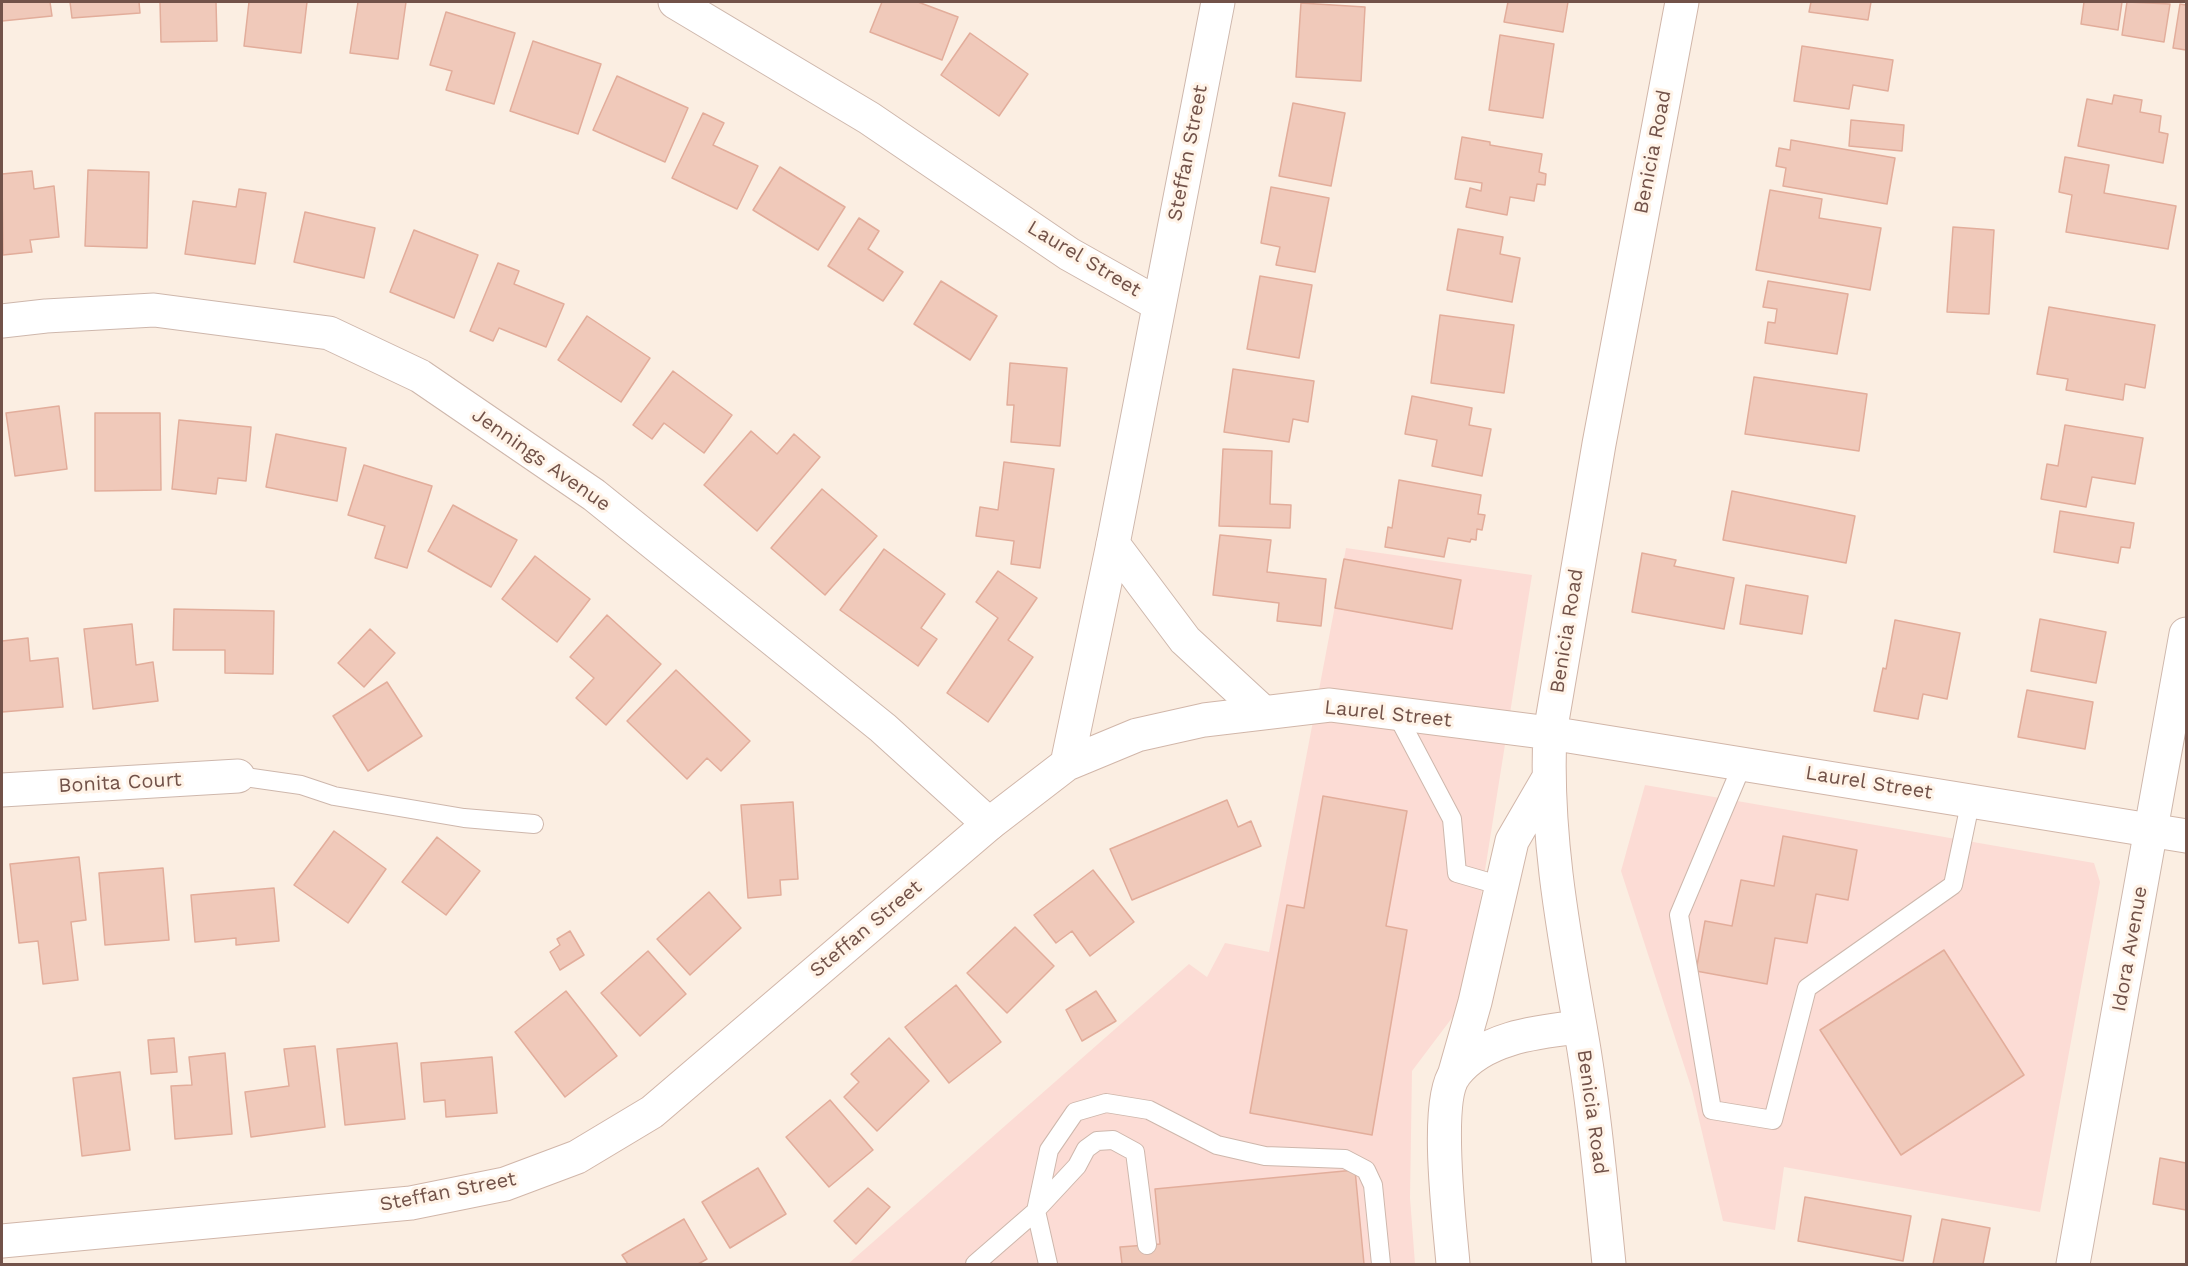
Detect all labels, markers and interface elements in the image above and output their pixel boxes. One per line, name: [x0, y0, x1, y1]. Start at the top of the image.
street label: Steffan Street: [1163, 83, 1213, 223]
street label: Benicia Road: [1629, 88, 1677, 216]
street label: Laurel Street: [1023, 216, 1145, 302]
street label: Jennings Avenue: [467, 403, 615, 517]
street label: Benicia Road: [1545, 567, 1589, 695]
street label: Laurel Street: [1323, 695, 1453, 733]
street label: Laurel Street: [1804, 761, 1934, 805]
street label: Bonita Court: [58, 768, 182, 798]
street label: Steffan Street: [805, 875, 927, 983]
street label: Idora Avenue: [2107, 884, 2153, 1014]
street label: Benicia Road: [1571, 1048, 1613, 1176]
street label: Steffan Street: [378, 1167, 518, 1217]

